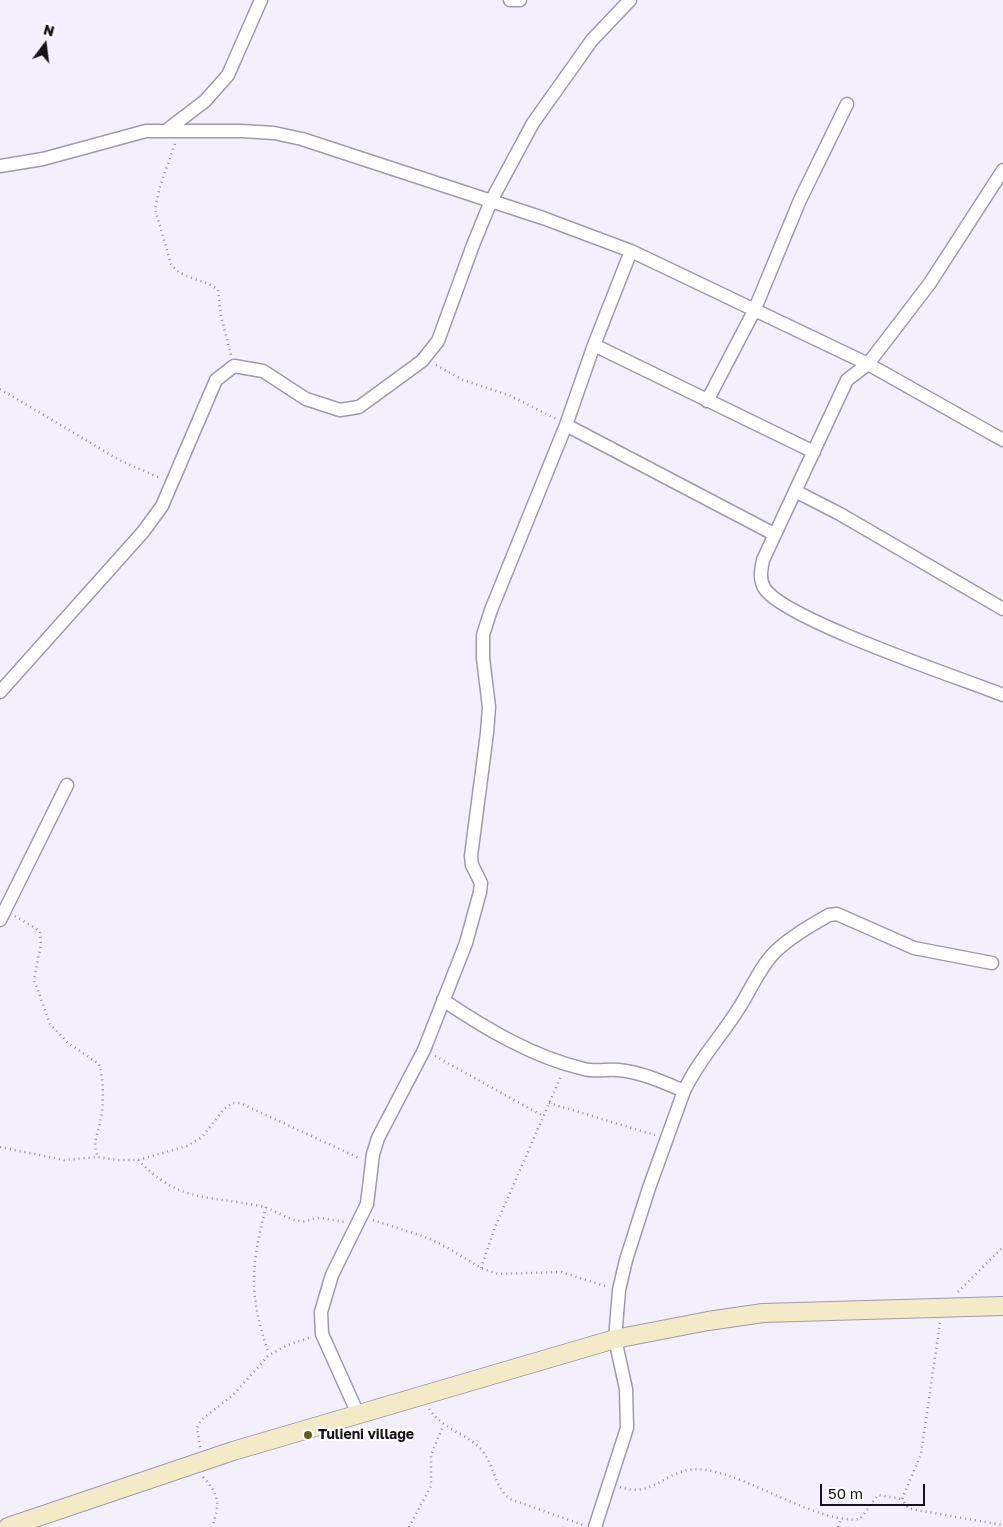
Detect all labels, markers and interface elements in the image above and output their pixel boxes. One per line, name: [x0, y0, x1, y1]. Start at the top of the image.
north arrow: [20, 20, 70, 70]
text: N: [42, 20, 56, 40]
place label: Tulieni village: [318, 1427, 414, 1443]
marker: Tulieni village: [302, 1429, 314, 1441]
scale bar: [823, 1474, 928, 1506]
text: 50 m: [828, 1484, 863, 1502]

